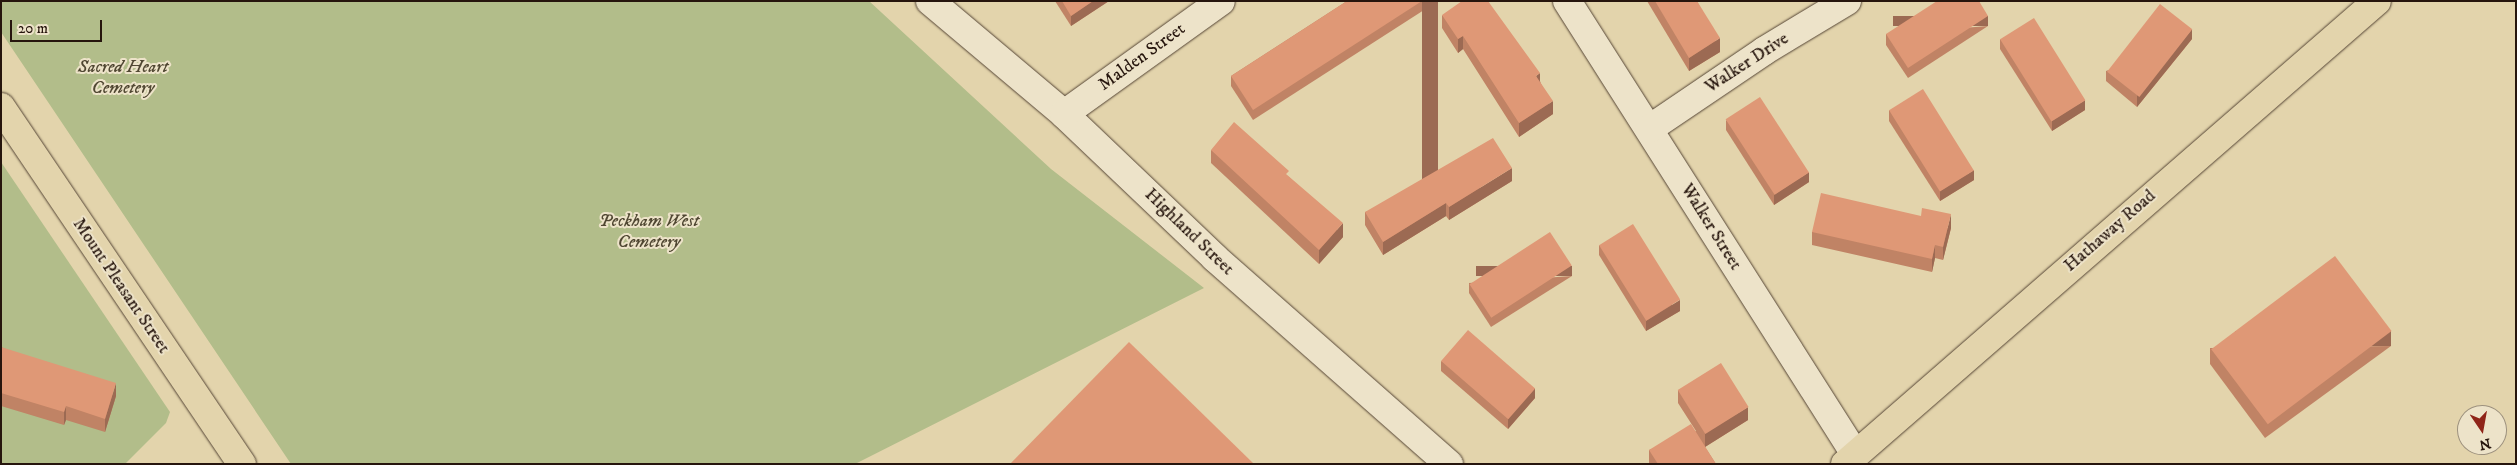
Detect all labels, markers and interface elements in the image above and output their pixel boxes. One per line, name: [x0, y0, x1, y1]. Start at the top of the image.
scale bar: [12, 10, 105, 42]
street label: Malden Street: [1094, 18, 1190, 96]
text: 20 m: [18, 19, 48, 38]
street label: Walker Drive: [1701, 28, 1793, 98]
park label: Sacred Heart Cemetery: [78, 57, 168, 100]
street label: Walker Street: [1676, 180, 1746, 274]
street label: Highland Street: [1140, 184, 1238, 280]
street label: Hathaway Road: [2060, 185, 2160, 277]
park label: Peckham West Cemetery: [599, 211, 699, 253]
street label: Mount Pleasant Street: [68, 214, 174, 358]
north arrow: [2457, 405, 2507, 455]
text: N: [2477, 434, 2492, 454]

